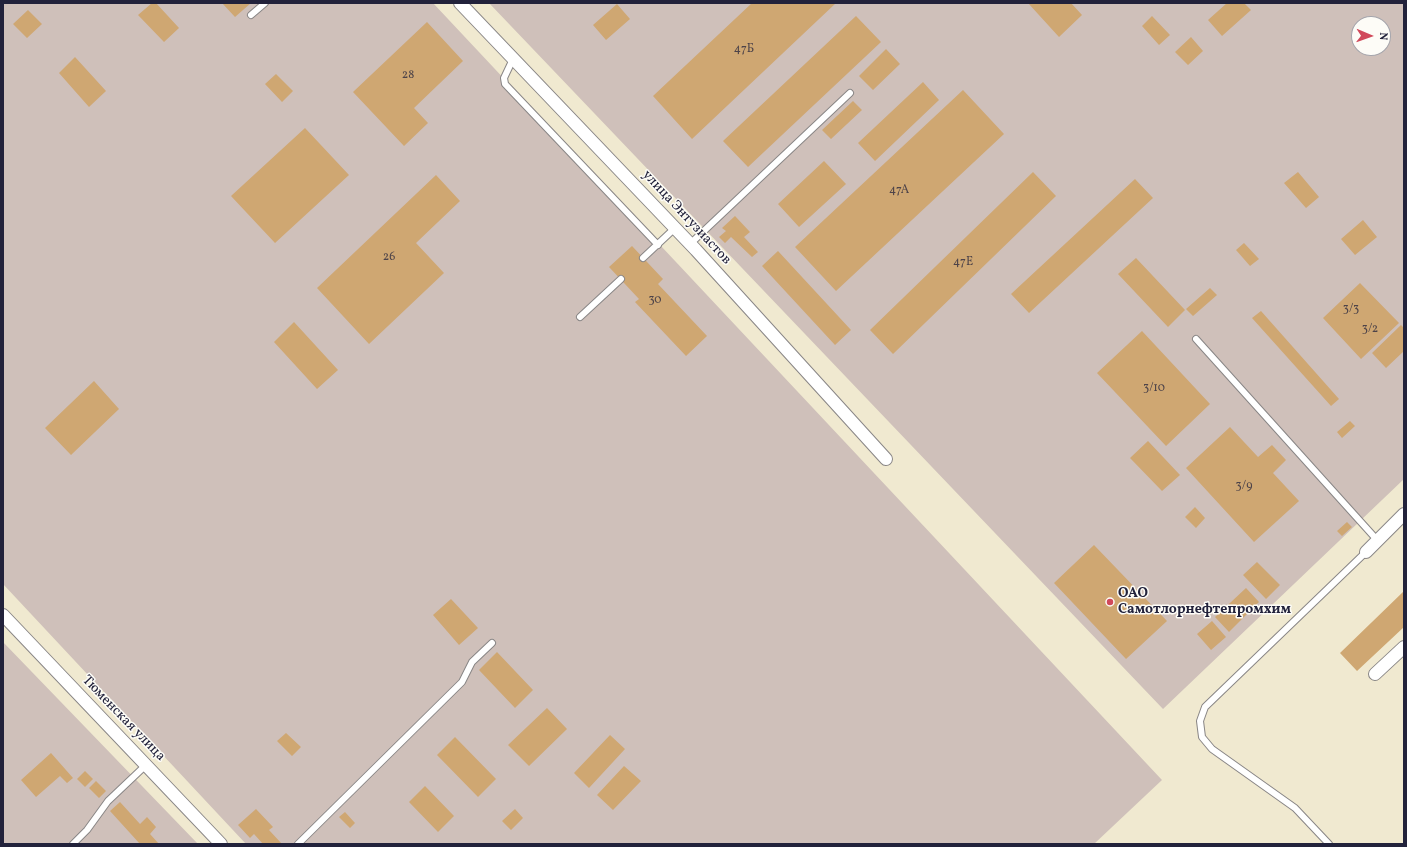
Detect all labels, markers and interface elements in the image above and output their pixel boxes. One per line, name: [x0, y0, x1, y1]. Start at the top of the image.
north arrow: [1351, 16, 1391, 56]
text: N: [1375, 32, 1390, 41]
house number: 47Б: [734, 43, 754, 57]
house number: 28: [402, 69, 414, 83]
street label: улица Энтузиастов: [638, 167, 734, 269]
house number: 47А: [889, 184, 909, 198]
house number: 26: [383, 251, 395, 265]
house number: 47Е: [953, 256, 973, 270]
house number: 30: [648, 294, 662, 308]
house number: 3/3: [1343, 303, 1359, 317]
house number: 3/2: [1362, 323, 1378, 337]
house number: 3/10: [1143, 382, 1165, 396]
house number: 3/9: [1236, 480, 1252, 494]
place label: ОАО Самотлорнефтепромхим: [1118, 586, 1291, 618]
marker: ОАО Самотлорнефтепромхим: [1105, 597, 1115, 607]
street label: Тюменская улица: [78, 673, 168, 765]

